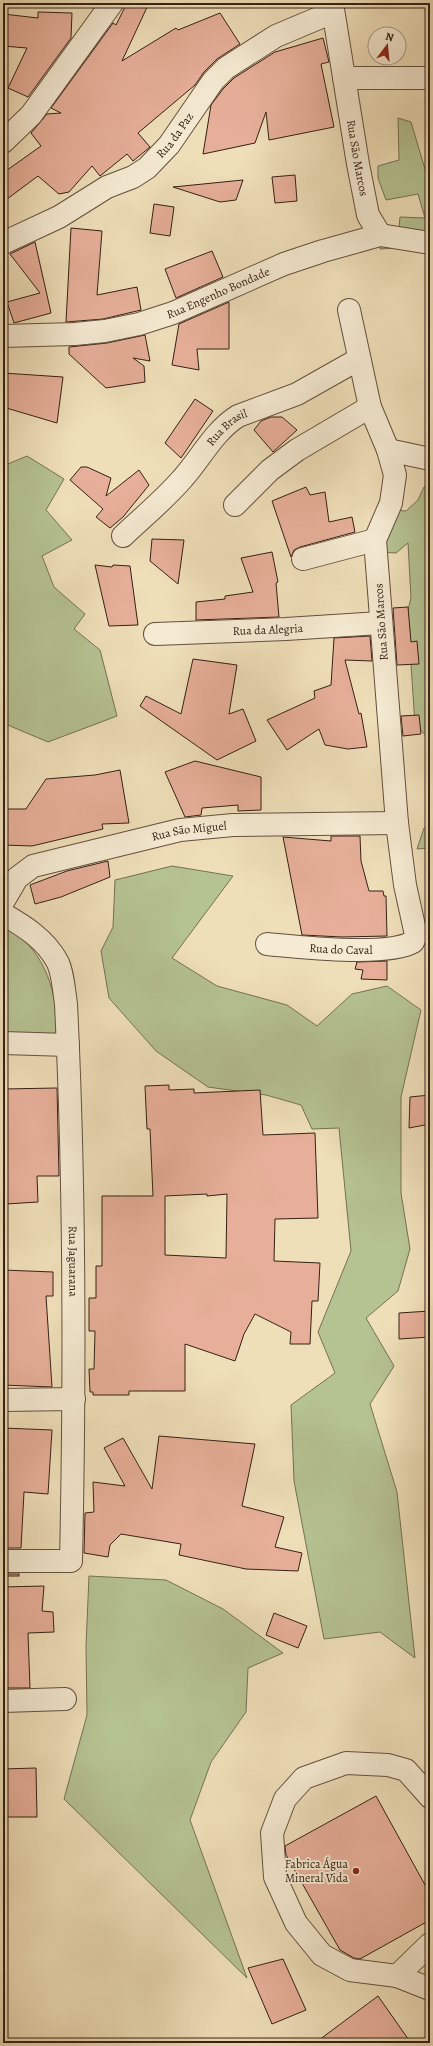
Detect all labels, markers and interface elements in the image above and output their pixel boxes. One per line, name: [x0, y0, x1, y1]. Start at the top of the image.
north arrow: [367, 26, 407, 66]
text: N: [384, 29, 396, 45]
street label: Rua da Paz: [153, 109, 197, 162]
street label: Rua São Marcos: [343, 119, 372, 198]
street label: Rua Engenho Bondade: [165, 263, 272, 323]
street label: Rua Brasil: [203, 405, 249, 449]
street label: Rua São Marcos: [370, 583, 392, 661]
street label: Rua da Alegria: [232, 620, 304, 639]
street label: Rua São Miguel: [150, 818, 227, 845]
street label: Rua do Caval: [309, 940, 373, 958]
street label: Rua Jaguarana: [65, 1226, 81, 1297]
place label: Fabrica Água Mineral Vida: [285, 1856, 348, 1886]
marker: Fabrica Água Mineral Vida: [351, 1866, 361, 1876]

